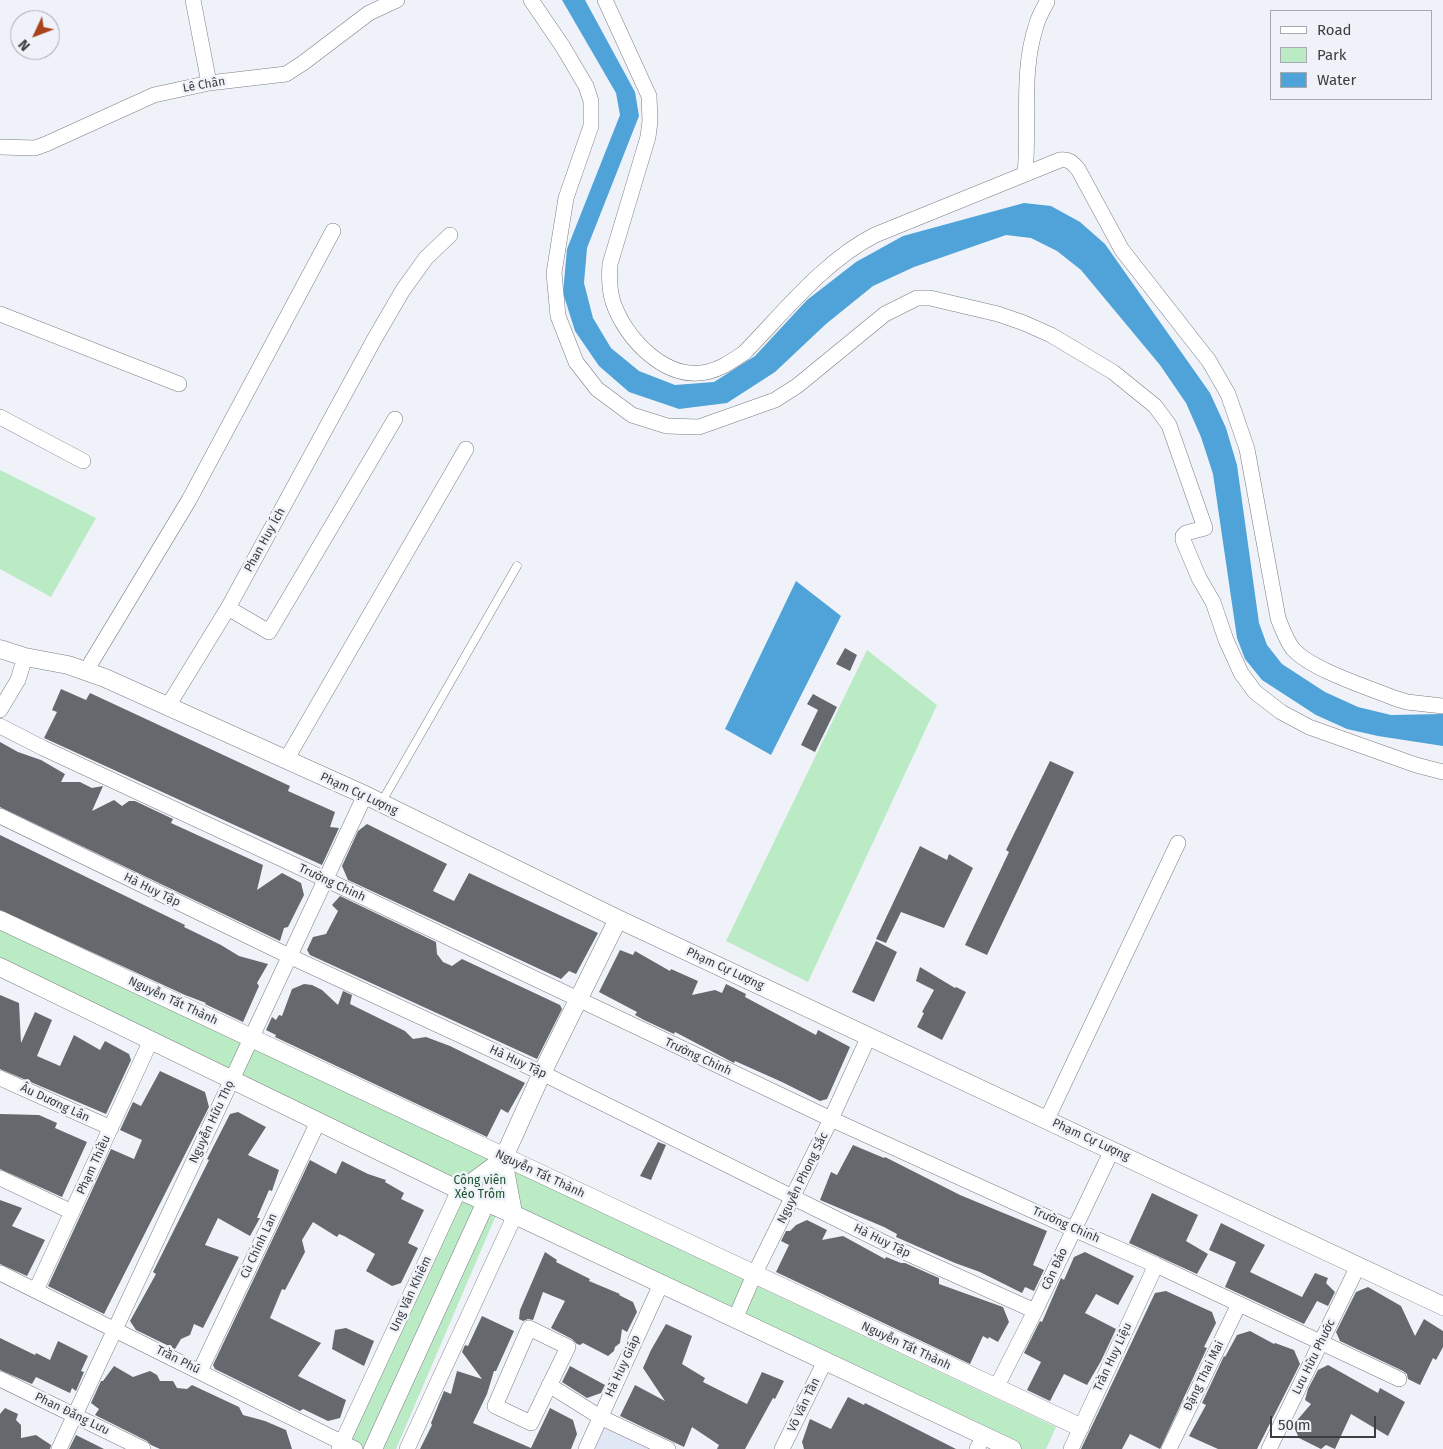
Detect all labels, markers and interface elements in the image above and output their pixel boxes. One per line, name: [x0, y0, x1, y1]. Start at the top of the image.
north arrow: [10, 10, 60, 60]
legend: [1270, 10, 1433, 100]
text: Road: [1317, 21, 1352, 39]
text: N: [15, 36, 34, 54]
text: Park: [1317, 46, 1347, 64]
text: Water: [1317, 71, 1356, 89]
street label: Lê Chân: [182, 74, 226, 96]
street label: Phan Huy Ích: [241, 505, 289, 575]
street label: Phạm Cự Lượng: [318, 770, 400, 818]
street label: Trường Chinh: [296, 861, 368, 905]
street label: Hà Huy Tập: [121, 870, 183, 910]
street label: Phạm Cự Lượng: [684, 945, 766, 993]
street label: Nguyễn Tất Thành: [126, 974, 220, 1028]
street label: Trường Chinh: [662, 1035, 734, 1079]
street label: Hà Huy Tập: [487, 1043, 549, 1081]
street label: Nguyễn Hữu Thọ: [187, 1078, 237, 1166]
street label: Âu Dương Lân: [18, 1081, 92, 1125]
street label: Phạm Cự Lượng: [1050, 1116, 1132, 1164]
street label: Nguyễn Phong Sắc: [775, 1130, 831, 1226]
street label: Phạm Thiều: [74, 1133, 114, 1197]
street label: Nguyễn Tất Thành: [493, 1147, 587, 1201]
park label: Công viên Xẻo Trôm: [454, 1174, 506, 1202]
street label: Trường Chinh: [1030, 1204, 1102, 1246]
street label: Cù Chính Lan: [238, 1211, 280, 1281]
street label: Hà Huy Tập: [851, 1221, 913, 1261]
street label: Côn Đảo: [1039, 1246, 1071, 1292]
street label: Ung Văn Khiêm: [387, 1254, 435, 1334]
street label: Lưu Hữu Phước: [1290, 1317, 1338, 1397]
street label: Nguyễn Tất Thành: [859, 1319, 953, 1373]
street label: Trần Huy Liệu: [1091, 1320, 1135, 1394]
street label: Hà Huy Giáp: [602, 1333, 644, 1399]
street label: Đặng Thai Mai: [1181, 1339, 1227, 1413]
street label: Trần Phú: [154, 1343, 202, 1377]
street label: Võ Văn Tần: [785, 1375, 823, 1435]
street label: Phan Đăng Lưu: [32, 1390, 112, 1438]
scale bar: [1273, 1406, 1379, 1438]
text: 50 m: [1278, 1416, 1311, 1434]

